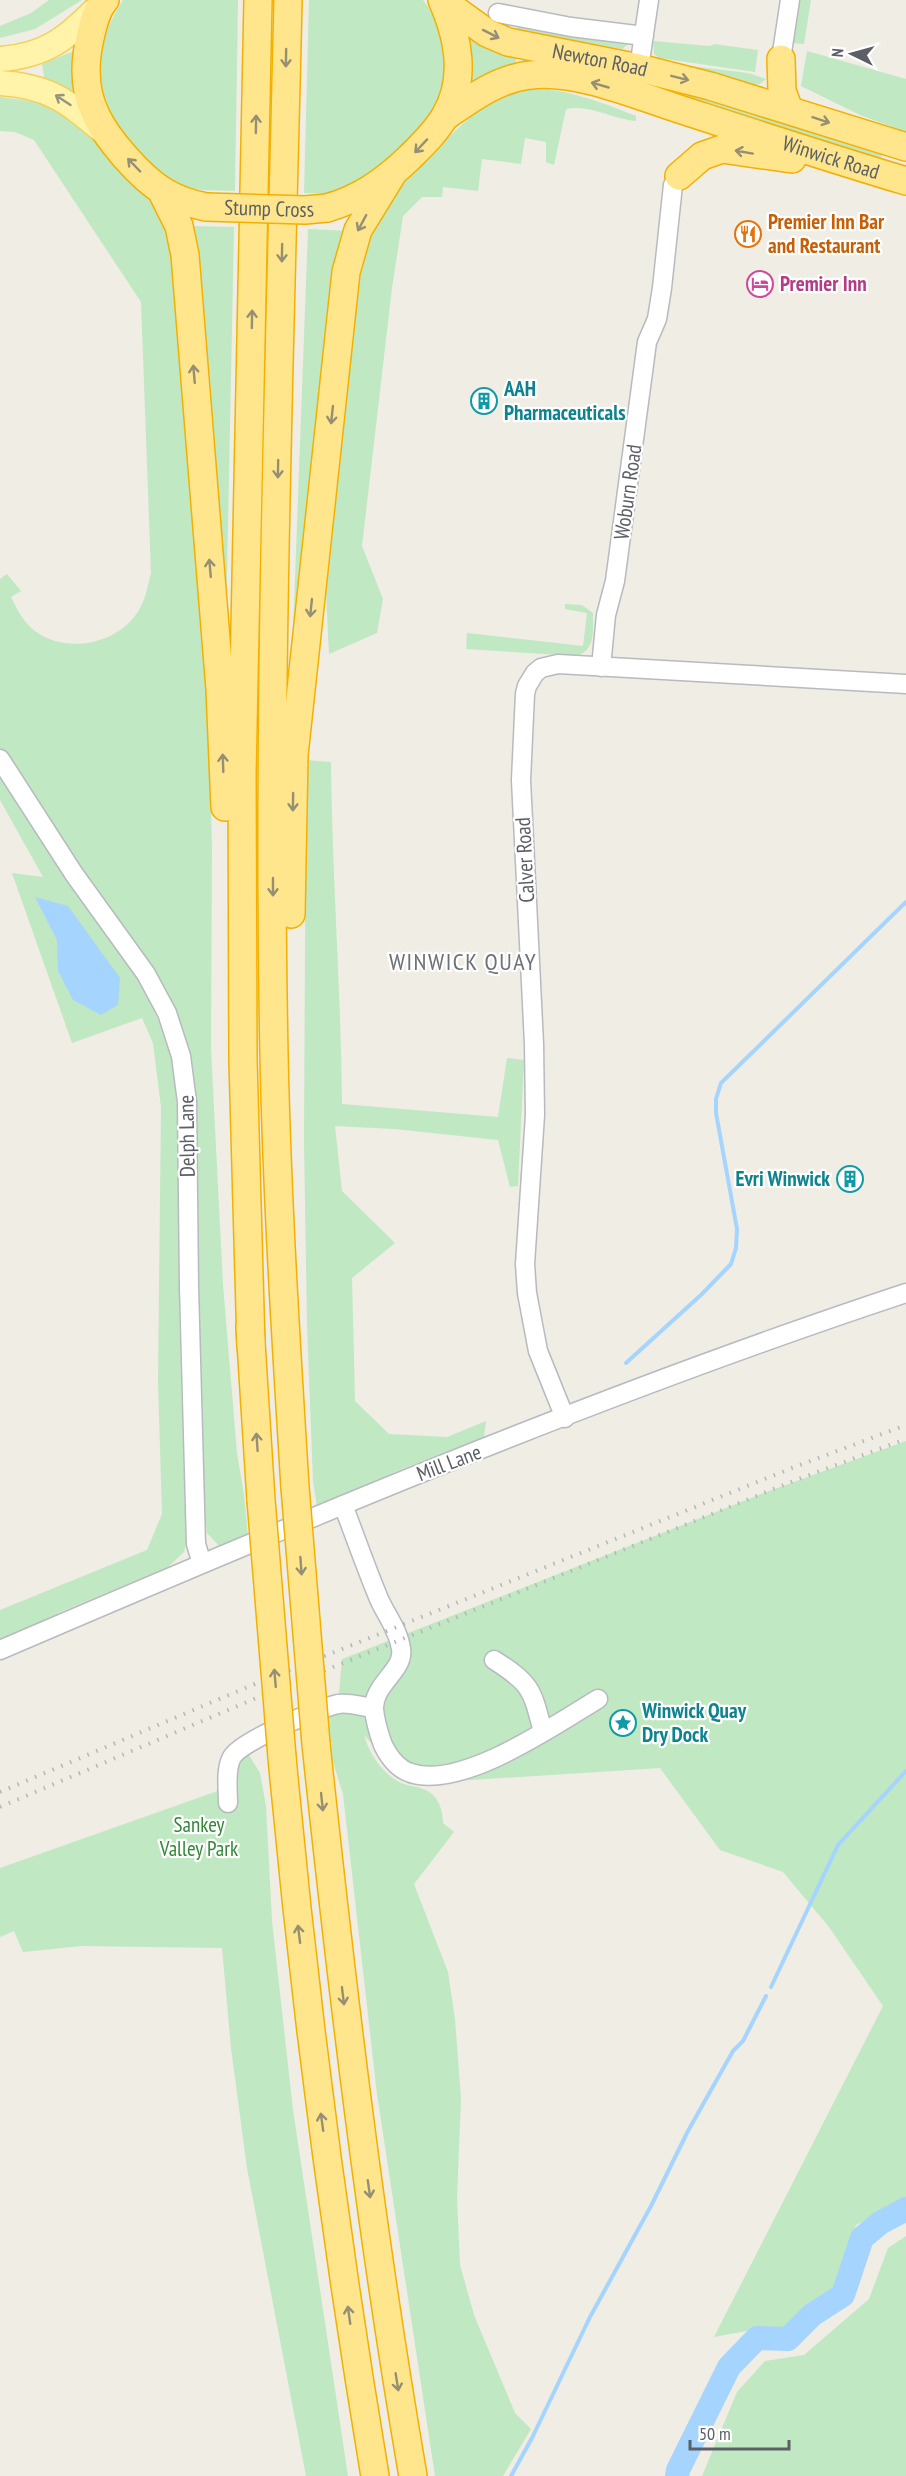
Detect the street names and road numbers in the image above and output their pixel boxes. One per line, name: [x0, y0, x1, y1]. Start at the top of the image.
street label: Newton Road: [550, 37, 651, 83]
street label: Winwick Road: [779, 129, 883, 185]
street label: Stump Cross: [224, 194, 315, 223]
street label: Woburn Road: [607, 443, 648, 541]
street label: Calver Road: [509, 817, 540, 903]
street label: Delph Lane: [172, 1095, 201, 1177]
street label: Mill Lane: [413, 1438, 485, 1487]

